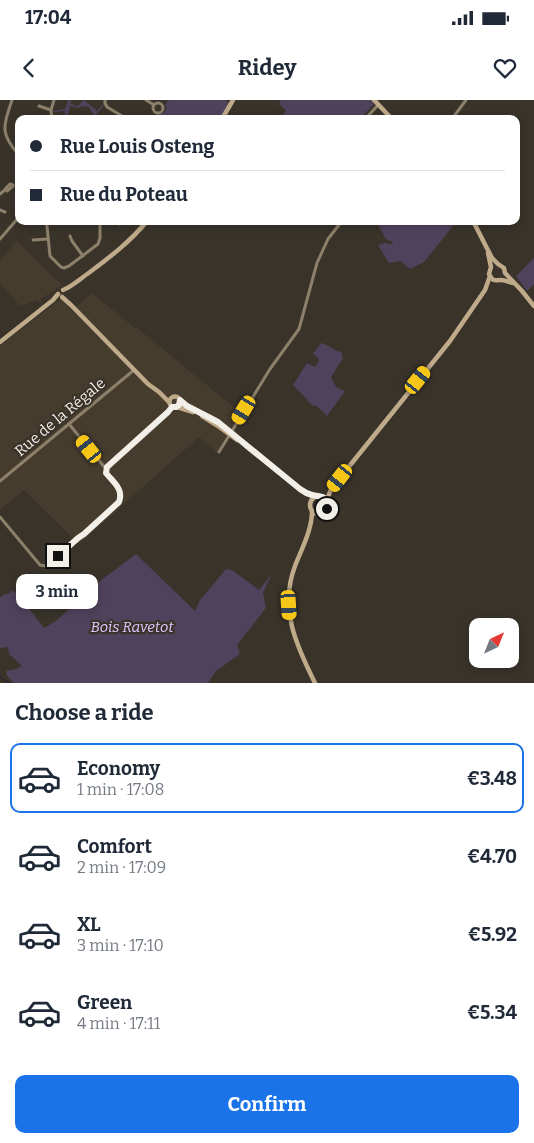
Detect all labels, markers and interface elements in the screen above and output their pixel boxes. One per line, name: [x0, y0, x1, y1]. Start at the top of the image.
text: 17:04: [25, 6, 71, 29]
icon: back: [15, 54, 43, 82]
text: Ridey: [238, 54, 296, 81]
icon: heart: [491, 54, 519, 82]
text: Rue Louis Osteng: [60, 135, 215, 158]
text: Rue du Poteau: [60, 183, 188, 206]
car: [402, 364, 433, 396]
street label: Rue de la Régale: [11, 374, 109, 460]
car: [229, 393, 258, 427]
car: [73, 433, 104, 465]
car: [324, 462, 355, 494]
route start: [316, 498, 338, 520]
route end: [47, 545, 69, 567]
callout: 3 min: [17, 574, 99, 608]
text: 3 min: [36, 582, 78, 601]
car: [280, 590, 297, 620]
park label: Bois Ravetot: [90, 618, 174, 636]
north arrow: [469, 618, 519, 668]
map controls: [469, 618, 519, 668]
text: Choose a ride: [15, 699, 154, 726]
icon: car: [17, 756, 62, 801]
text: Economy: [77, 757, 160, 780]
text: €3.48: [467, 767, 517, 790]
text: 1 min · 17:08: [77, 780, 164, 799]
icon: car: [17, 834, 62, 879]
text: Comfort: [77, 835, 152, 858]
text: €4.70: [467, 845, 517, 868]
text: 2 min · 17:09: [77, 858, 166, 877]
icon: car: [17, 912, 62, 957]
text: XL: [77, 913, 101, 936]
text: €5.92: [468, 923, 517, 946]
text: 3 min · 17:10: [77, 936, 164, 955]
icon: car: [17, 990, 62, 1035]
text: Green: [77, 991, 132, 1014]
text: €5.34: [467, 1001, 517, 1024]
text: 4 min · 17:11: [77, 1014, 160, 1033]
button: Confirm: [15, 1075, 519, 1133]

